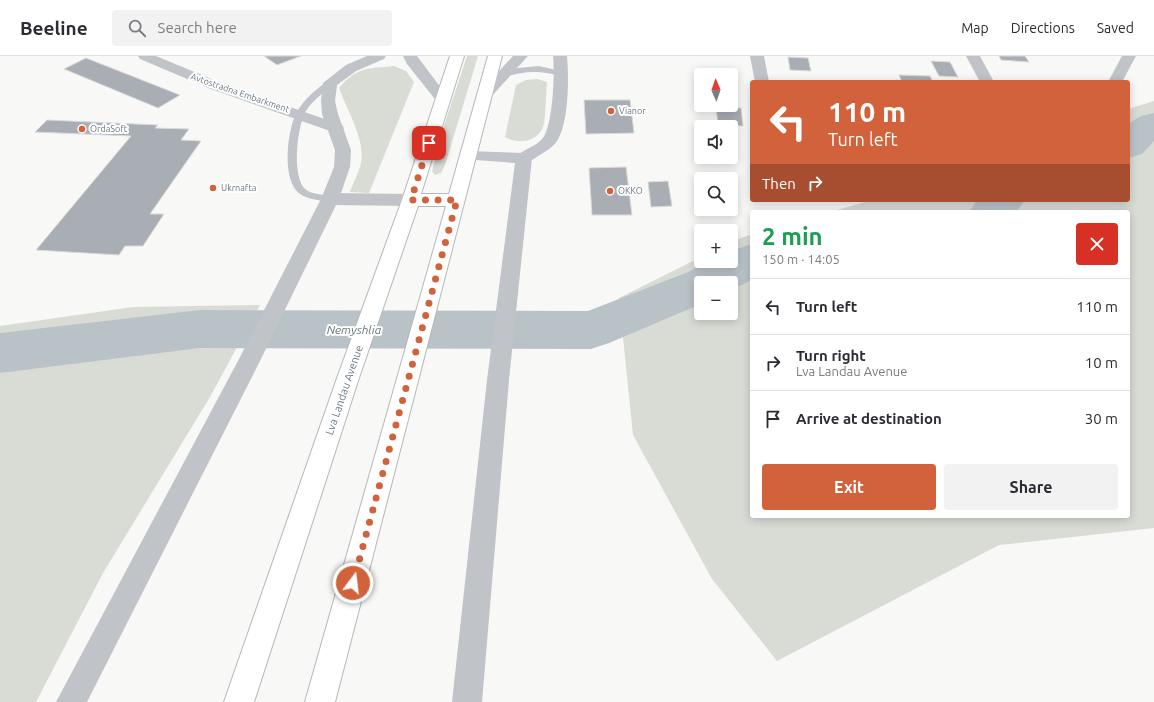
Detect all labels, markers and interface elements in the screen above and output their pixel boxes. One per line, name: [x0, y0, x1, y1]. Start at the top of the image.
search box: [112, 10, 392, 46]
text: Beeline: [20, 17, 88, 39]
icon: search: [126, 17, 148, 39]
text: Search here: [158, 19, 237, 36]
text: Map: [961, 20, 989, 36]
text: Directions: [1011, 20, 1075, 36]
text: Saved: [1097, 20, 1134, 36]
north arrow: [694, 68, 738, 112]
map controls: [694, 68, 738, 320]
street label: Avtostradna Embarkment: [189, 71, 291, 115]
icon: left: [762, 96, 814, 148]
text: 110 m: [828, 96, 906, 127]
marker: Vianor: [606, 106, 616, 116]
place label: Vianor: [619, 106, 646, 116]
button: sound: [694, 120, 738, 164]
marker: OrdaSoft: [77, 124, 87, 134]
place label: OrdaSoft: [90, 124, 128, 134]
pin: [412, 126, 446, 160]
text: Turn left: [828, 129, 898, 149]
icon: arrive: [418, 132, 440, 154]
button: search: [694, 172, 738, 216]
icon: right: [804, 172, 826, 194]
text: Then: [762, 175, 796, 192]
marker: Ukrnafta: [208, 183, 218, 193]
place label: Ukrnafta: [221, 183, 256, 193]
marker: OKKO: [605, 186, 615, 196]
place label: OKKO: [618, 186, 643, 196]
text: 2 min: [762, 223, 823, 250]
button: close: [1076, 223, 1118, 265]
button: +: [694, 224, 738, 268]
text: 150 m · 14:05: [762, 252, 840, 266]
button: −: [694, 276, 738, 320]
icon: left: [762, 296, 784, 318]
text: Turn left: [796, 298, 857, 315]
text: 110 m: [1076, 298, 1118, 315]
water label: Nemyshlia: [327, 323, 382, 336]
street label: Lva Landau Avenue: [323, 343, 365, 437]
text: Turn right: [796, 347, 866, 364]
icon: right: [762, 352, 784, 374]
text: 10 m: [1085, 354, 1118, 371]
text: Lva Landau Avenue: [796, 364, 907, 378]
icon: arrive: [762, 408, 784, 430]
text: Arrive at destination: [796, 410, 942, 427]
text: 30 m: [1085, 410, 1118, 427]
button: Exit: [762, 464, 936, 510]
button: Share: [944, 464, 1118, 510]
position arrow: [332, 562, 374, 604]

